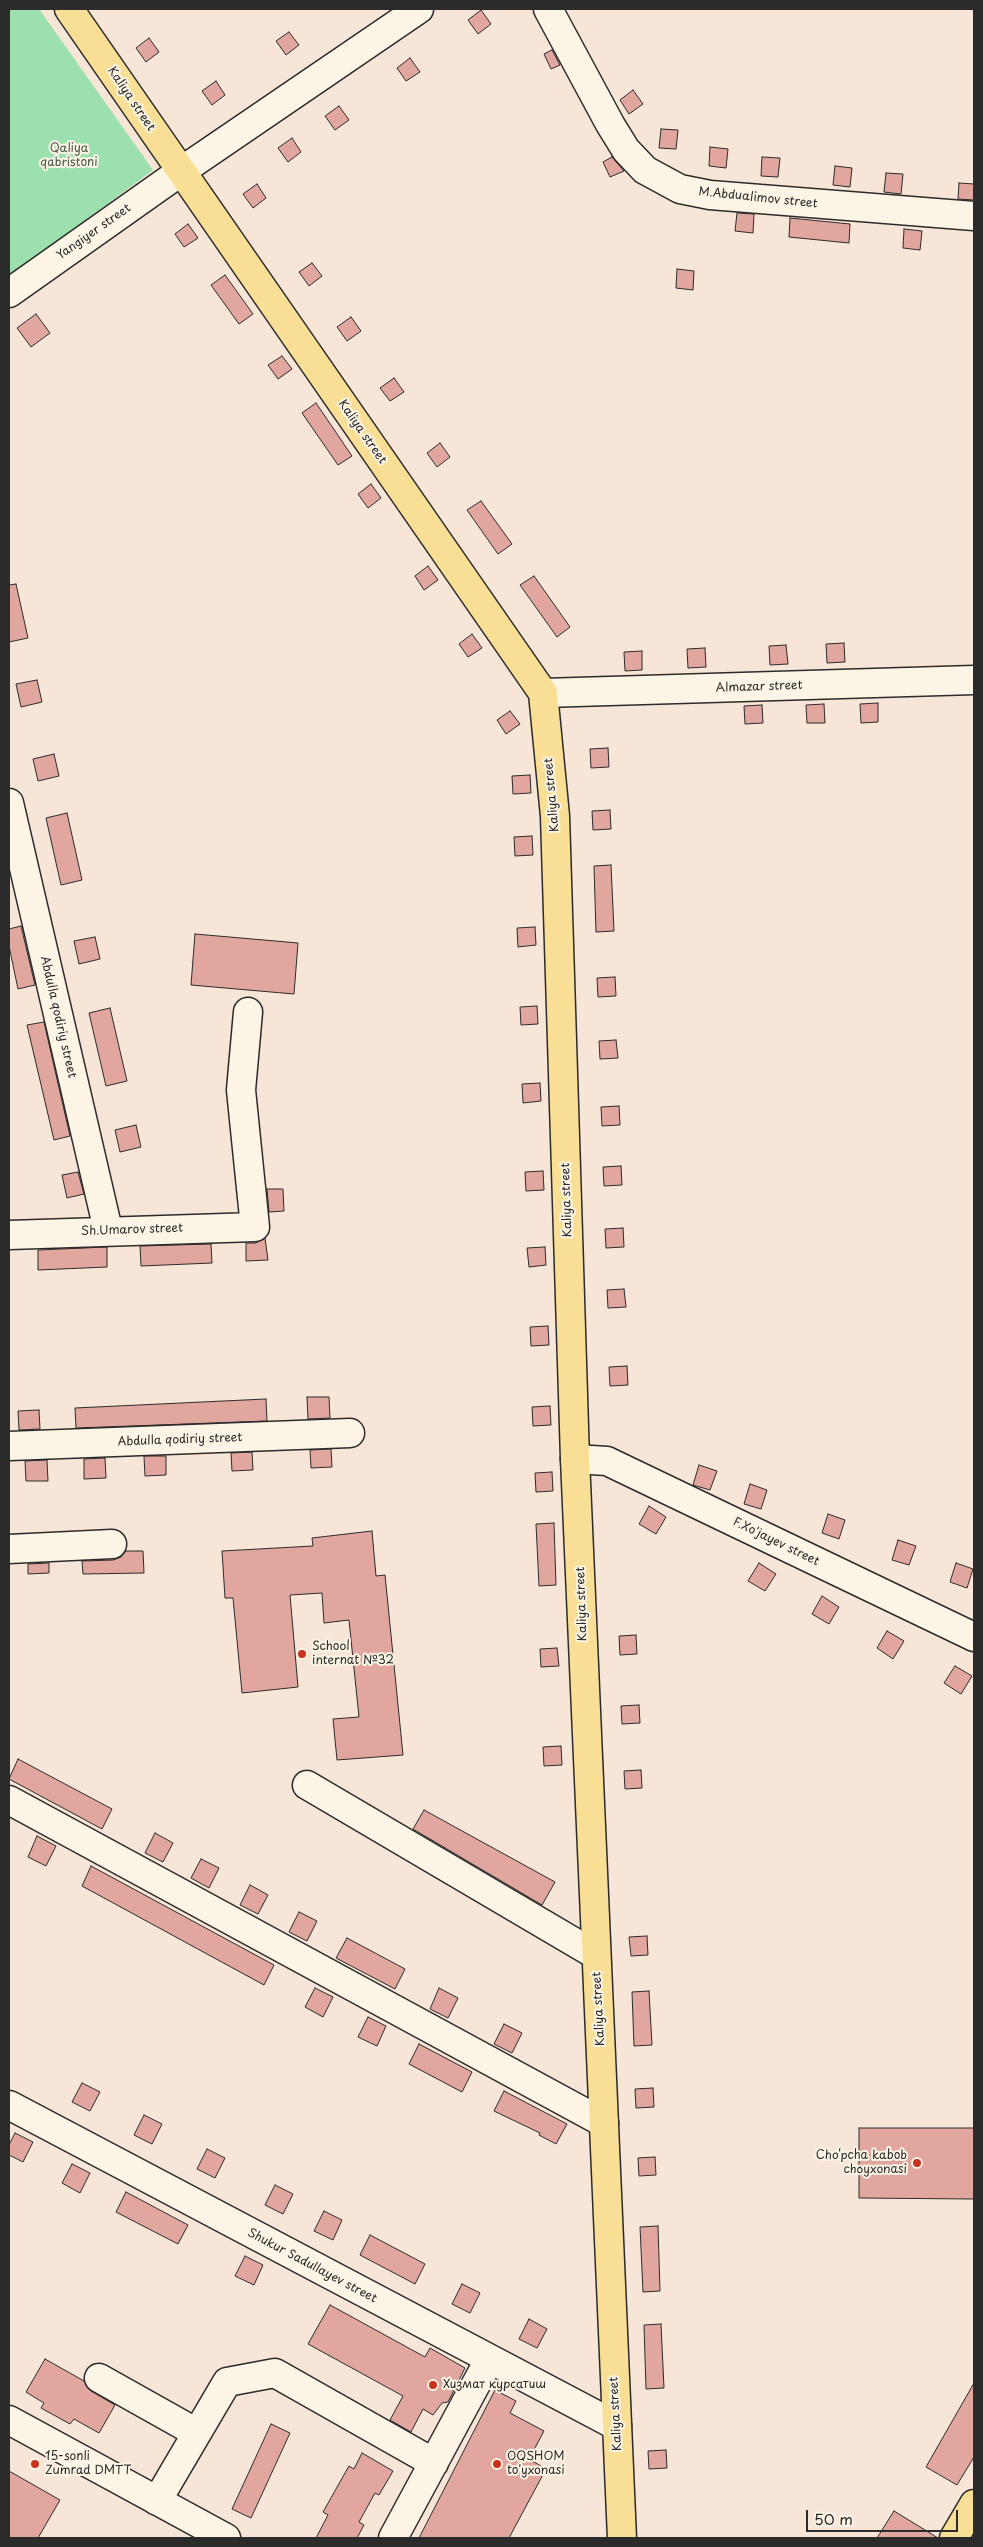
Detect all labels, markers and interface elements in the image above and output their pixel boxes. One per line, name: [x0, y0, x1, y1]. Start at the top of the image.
street label: Kaliya street: [104, 64, 158, 134]
park label: Qaliya qabristoni: [40, 142, 98, 170]
street label: M.Abdualimov street: [698, 185, 818, 211]
street label: Yangiyer street: [54, 201, 134, 263]
street label: Kaliya street: [335, 397, 389, 467]
street label: Almazar street: [715, 678, 803, 696]
street label: Kaliya street: [542, 757, 562, 833]
street label: Abdulla qodiriy street: [37, 955, 79, 1079]
street label: Kaliya street: [559, 1162, 575, 1238]
street label: Sh.Umarov street: [81, 1221, 183, 1239]
street label: Abdulla qodiriy street: [117, 1431, 243, 1449]
street label: F.Хo'jayev street: [730, 1515, 822, 1569]
street label: Kaliya street: [574, 1566, 590, 1642]
place label: School internat №32: [312, 1640, 394, 1668]
marker: School internat №32: [296, 1648, 308, 1660]
street label: Kaliya street: [590, 1971, 608, 2047]
place label: Cho‘pcha kabob choyxonasi: [816, 2149, 907, 2177]
marker: Cho‘pcha kabob choyxonasi: [911, 2157, 923, 2169]
street label: Shukur Sadullayev street: [245, 2226, 379, 2306]
street label: Kaliya street: [607, 2376, 625, 2452]
place label: Хизмат курсатиш: [443, 2378, 546, 2392]
marker: Хизмат курсатиш: [427, 2379, 439, 2391]
place label: 15-sonli Zumrad DMTT: [45, 2450, 132, 2478]
place label: OQSHOM to'yxonasi: [507, 2450, 565, 2478]
marker: 15-sonli Zumrad DMTT: [29, 2458, 41, 2470]
marker: OQSHOM to'yxonasi: [491, 2458, 503, 2470]
scale bar: [808, 2500, 960, 2532]
text: 50 m: [814, 2507, 853, 2530]

